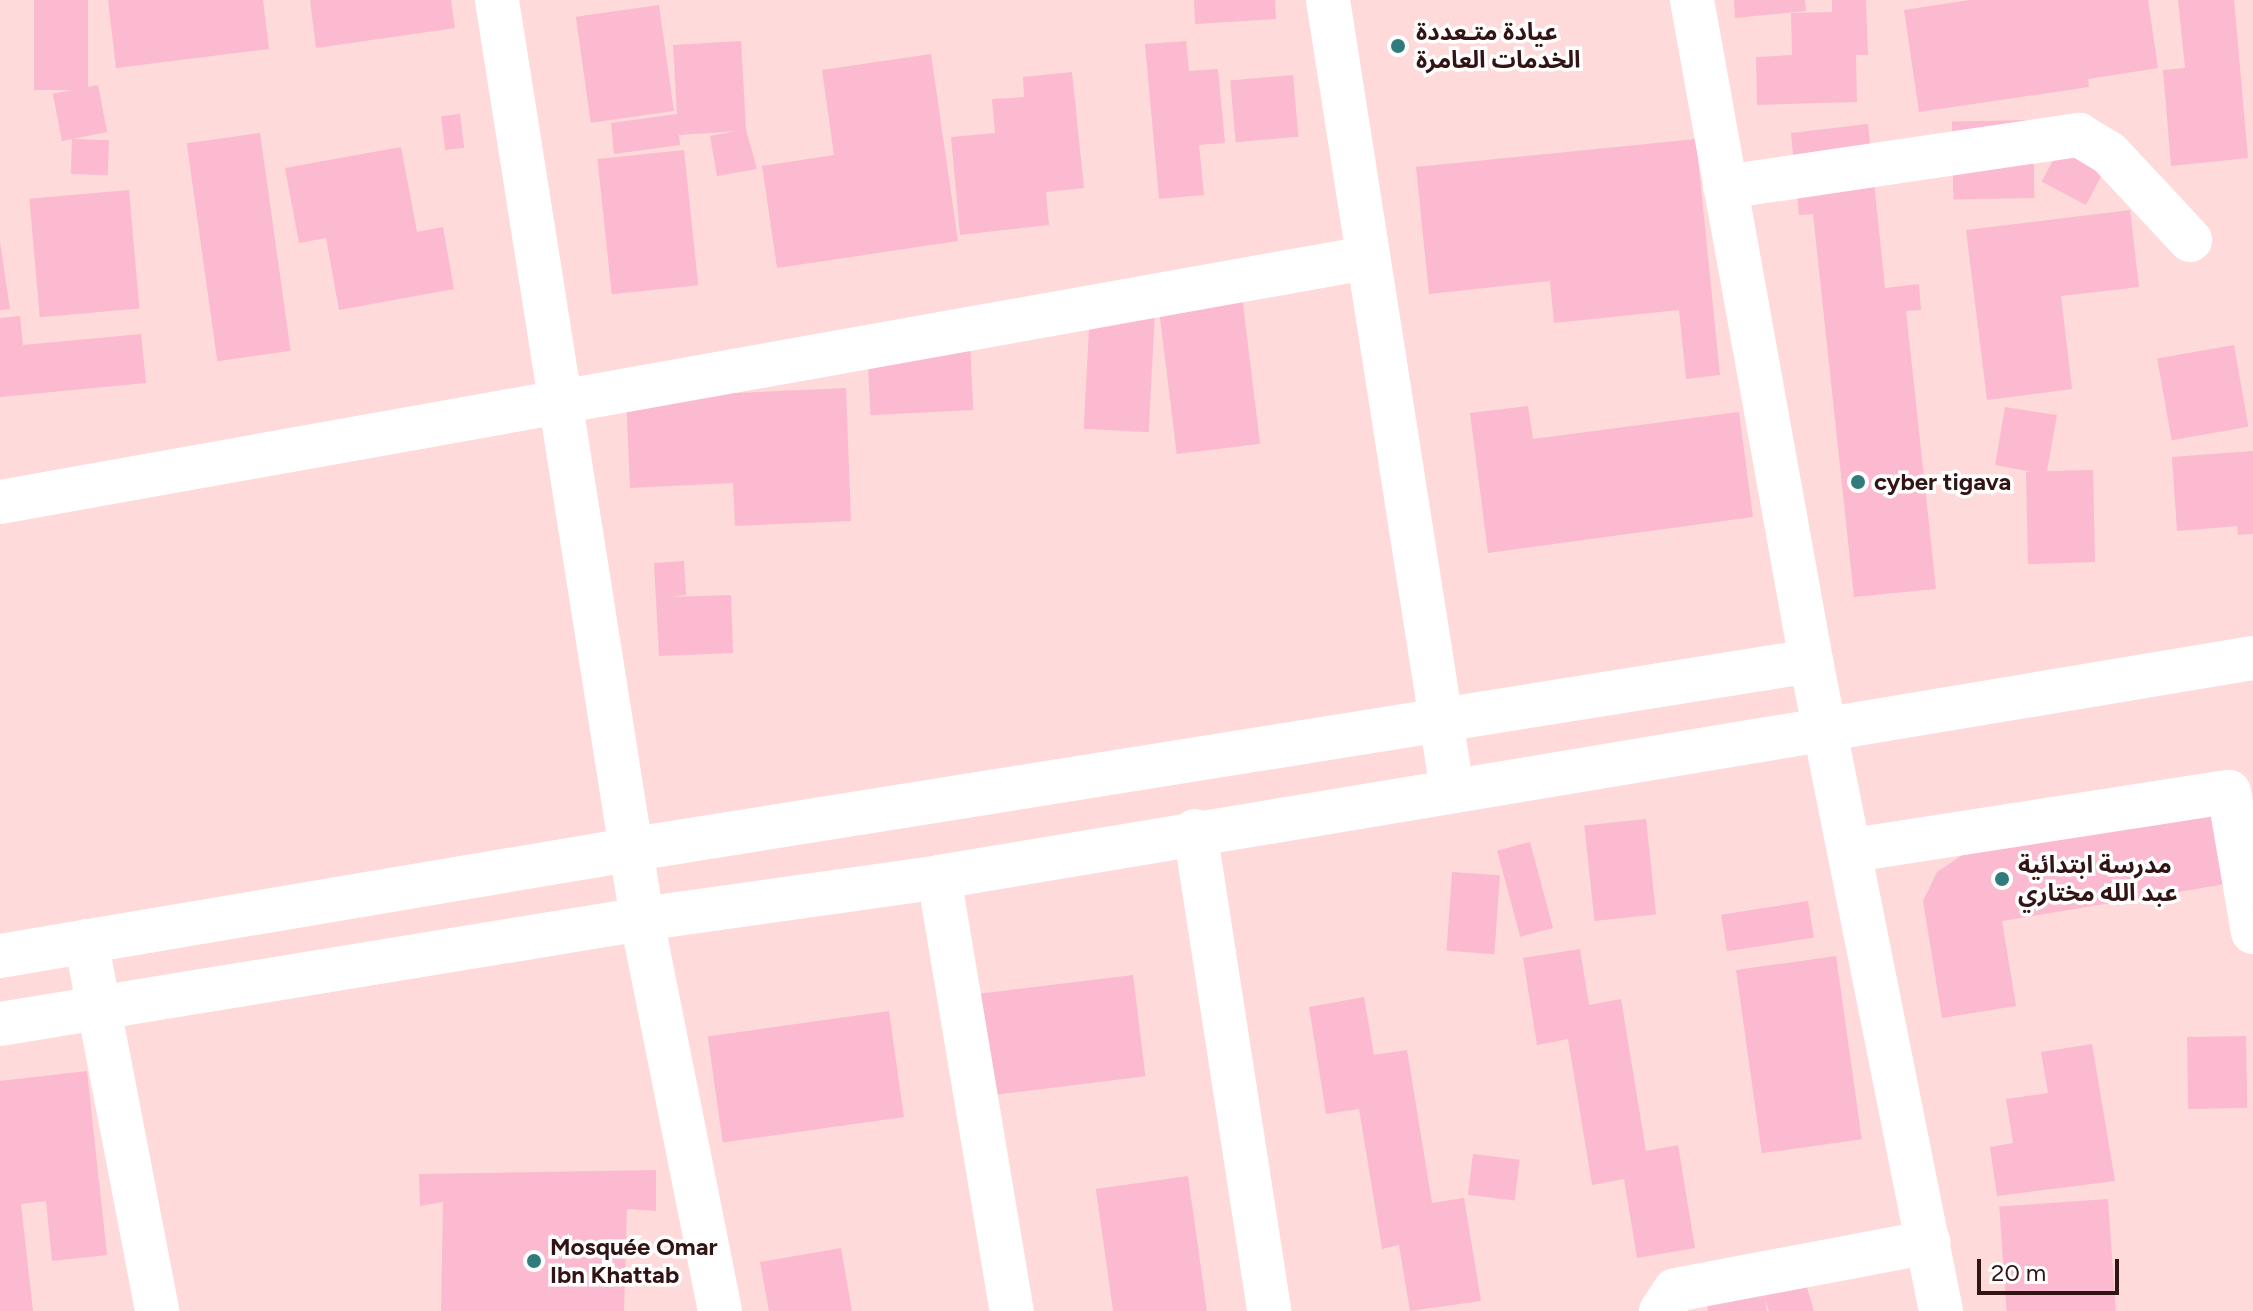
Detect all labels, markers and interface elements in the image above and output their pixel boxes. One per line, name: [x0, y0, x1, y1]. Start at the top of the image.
place label: عيادة متـعددة الخدمات العامرة: [1416, 18, 1581, 74]
marker: عيادة متـعددة الخدمات العامرة: [1387, 35, 1409, 57]
place label: cyber tigava: [1874, 468, 2011, 496]
marker: cyber tigava: [1849, 473, 1867, 491]
place label: مدرسة ابتدائية عبد الله مختاري: [2018, 851, 2178, 907]
marker: مدرسة ابتدائية عبد الله مختاري: [1993, 870, 2011, 888]
place label: Mosquée Omar Ibn Khattab: [550, 1233, 718, 1289]
scale bar: [1981, 1243, 2123, 1293]
marker: Mosquée Omar Ibn Khattab: [525, 1252, 543, 1270]
text: 20 m: [1991, 1258, 2046, 1287]

